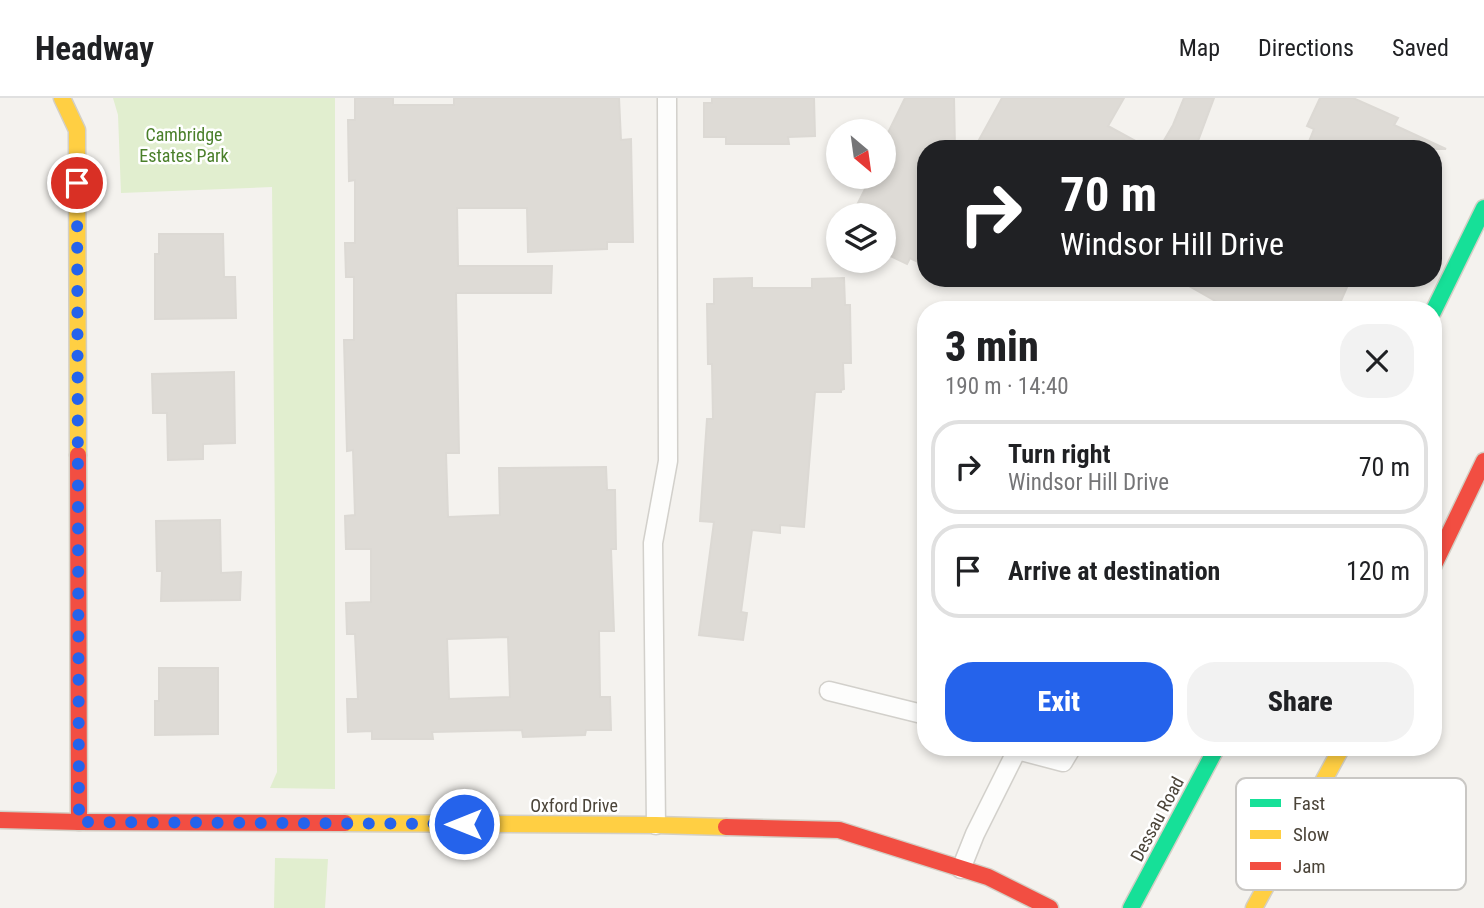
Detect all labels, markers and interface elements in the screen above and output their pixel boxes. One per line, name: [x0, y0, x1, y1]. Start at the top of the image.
text: Headway: [35, 29, 154, 68]
text: Map: [1179, 34, 1220, 62]
text: Directions: [1258, 34, 1354, 62]
text: Saved: [1392, 34, 1449, 62]
north arrow: [826, 119, 896, 189]
map controls: [826, 119, 896, 273]
park label: Cambridge Estates Park: [139, 124, 229, 166]
pin: [47, 153, 107, 213]
icon: arrive: [58, 164, 96, 202]
text: 70 m: [1060, 166, 1157, 223]
icon: right: [945, 168, 1036, 259]
button: layers: [826, 203, 896, 273]
text: Windsor Hill Drive: [1060, 225, 1284, 263]
text: 3 min: [945, 322, 1039, 371]
button: close: [1340, 324, 1414, 398]
text: 190 m · 14:40: [945, 373, 1069, 400]
text: Turn right: [1008, 439, 1110, 469]
icon: right: [949, 448, 987, 486]
text: 70 m: [1359, 452, 1410, 482]
text: Windsor Hill Drive: [1008, 469, 1169, 496]
icon: arrive: [949, 552, 987, 590]
text: Arrive at destination: [1008, 556, 1220, 586]
text: 120 m: [1346, 556, 1410, 586]
button: Exit: [945, 662, 1173, 742]
button: Share: [1187, 662, 1414, 742]
street label: Dessau Road: [1126, 773, 1188, 865]
legend: [1236, 778, 1466, 890]
position arrow: [427, 787, 501, 861]
text: Fast: [1293, 792, 1325, 815]
street label: Oxford Drive: [530, 795, 618, 816]
text: Slow: [1293, 823, 1329, 846]
text: Jam: [1293, 855, 1326, 878]

